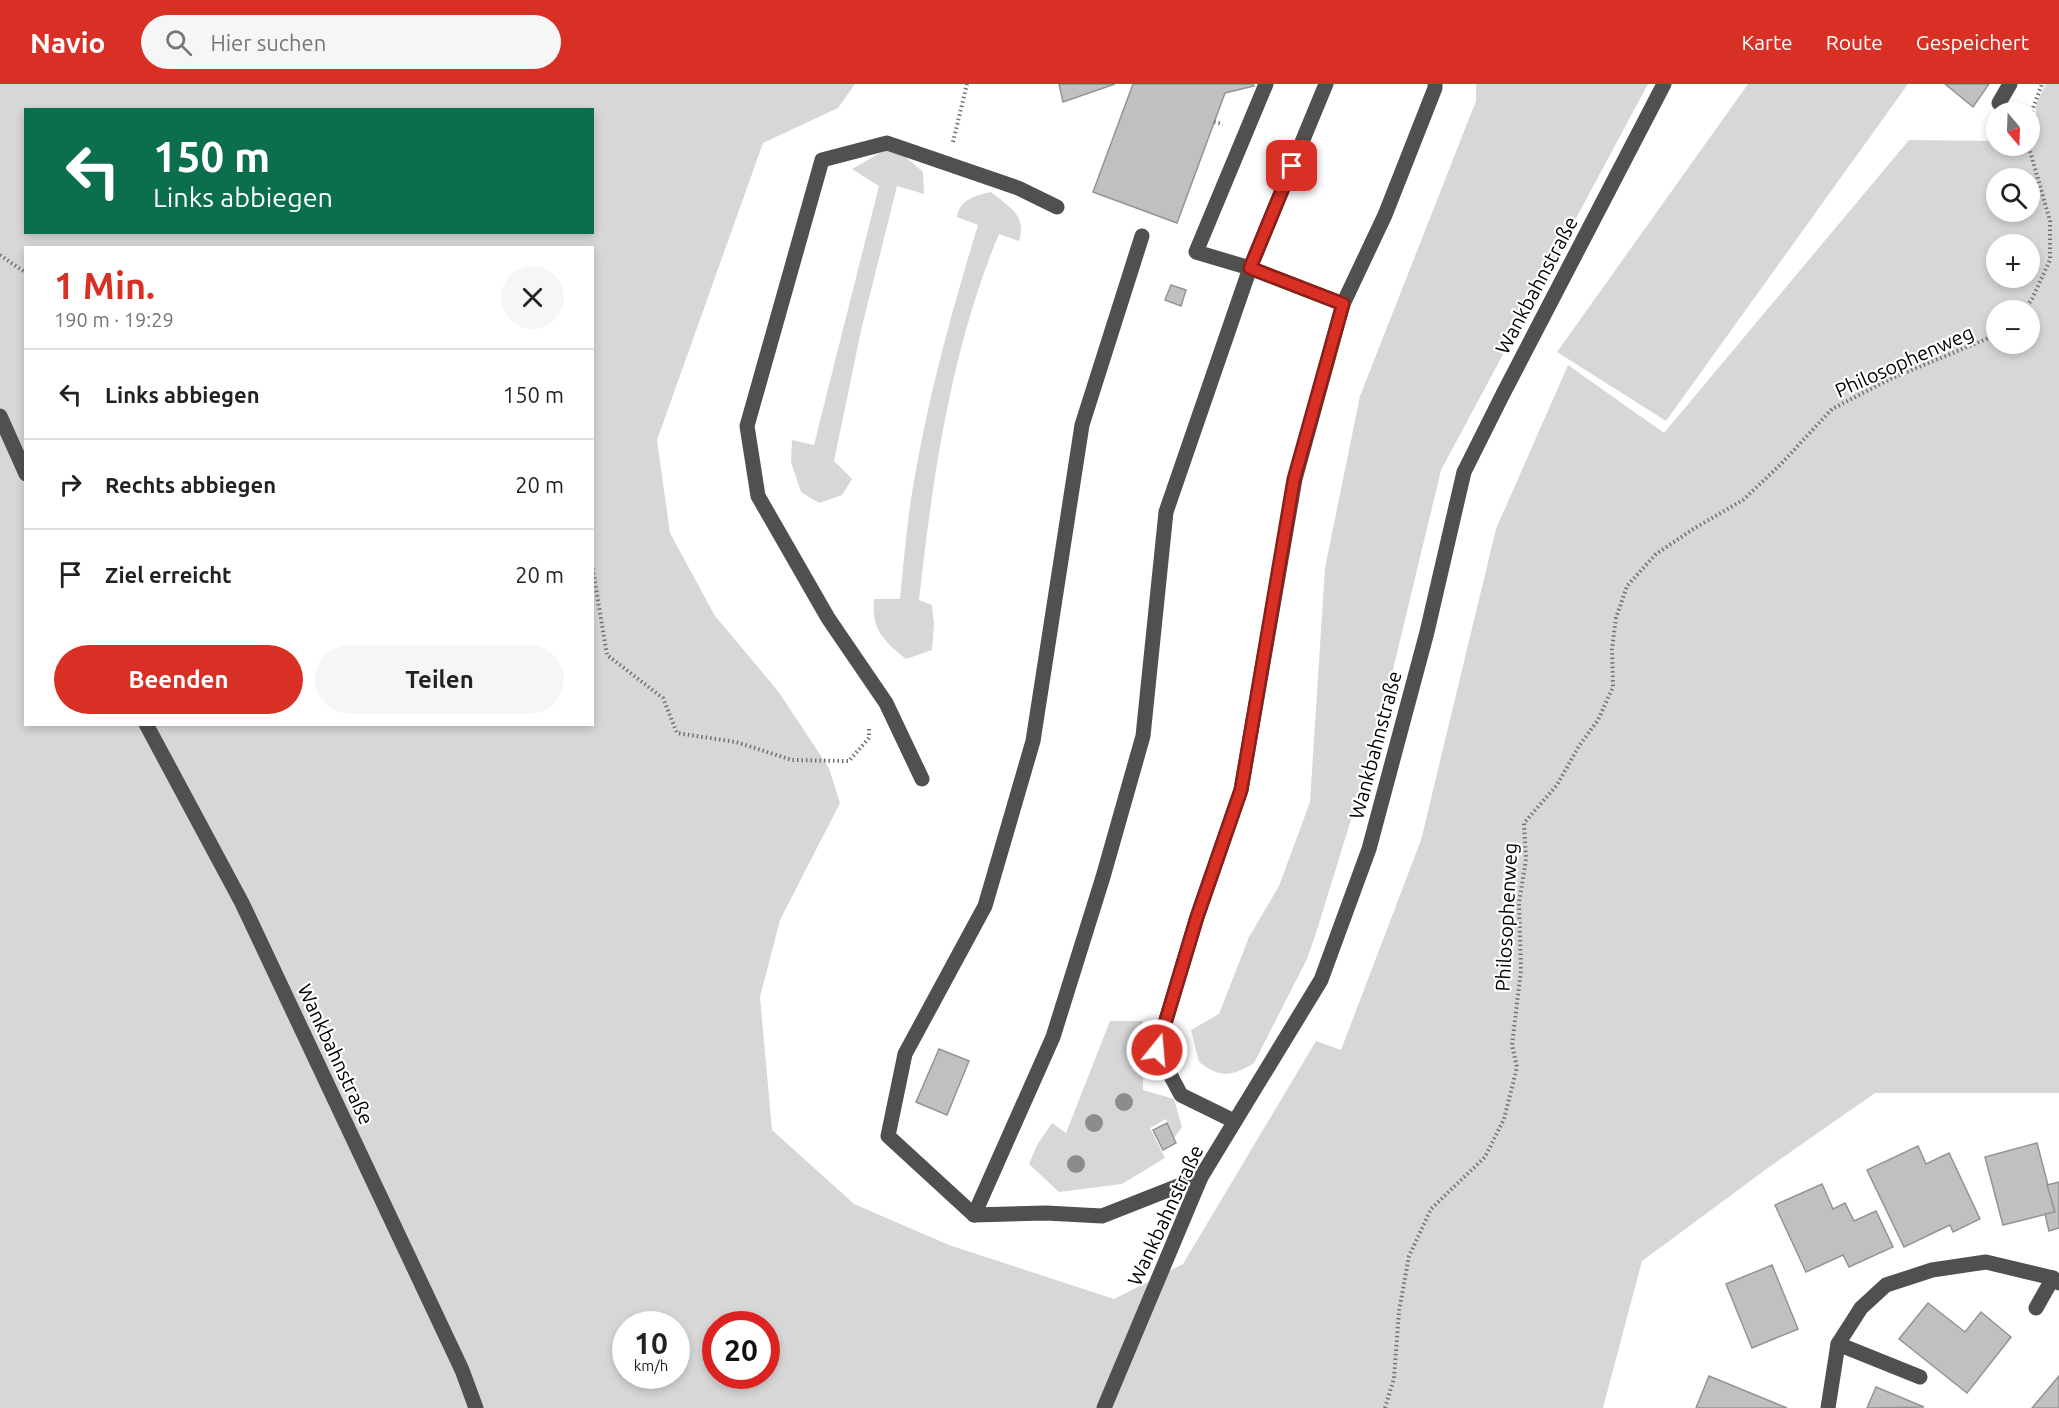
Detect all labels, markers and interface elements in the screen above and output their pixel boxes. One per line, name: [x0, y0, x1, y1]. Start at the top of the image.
search box: [141, 15, 561, 69]
icon: search: [162, 26, 195, 59]
text: Navio: [30, 27, 105, 58]
text: Hier suchen: [210, 30, 326, 55]
text: Karte: [1741, 30, 1793, 54]
text: Route: [1826, 30, 1883, 54]
text: Gespeichert: [1916, 30, 2029, 54]
north arrow: [1986, 102, 2040, 156]
map controls: [1986, 102, 2040, 354]
icon: left: [54, 132, 132, 210]
text: 150 m: [153, 133, 270, 180]
pin: [1266, 140, 1317, 191]
icon: arrive: [1275, 149, 1308, 182]
button: search: [1986, 168, 2040, 222]
text: Links abbiegen: [153, 182, 333, 212]
street label: Wankbahnstraße: [1490, 212, 1582, 358]
button: +: [1986, 234, 2040, 288]
text: 1 Min.: [54, 265, 155, 306]
button: close: [501, 266, 564, 329]
button: −: [1986, 300, 2040, 354]
text: 190 m · 19:29: [54, 308, 174, 331]
street label: Philosophenweg: [1831, 320, 1977, 402]
icon: left: [54, 378, 87, 411]
text: Links abbiegen: [105, 382, 260, 407]
text: 150 m: [503, 382, 564, 407]
icon: right: [54, 468, 87, 501]
text: Rechts abbiegen: [105, 472, 276, 497]
text: 20 m: [515, 472, 564, 497]
icon: arrive: [54, 558, 87, 591]
text: Ziel erreicht: [105, 562, 232, 587]
text: 20 m: [515, 562, 564, 587]
button: Beenden: [54, 645, 303, 714]
button: Teilen: [315, 645, 564, 714]
street label: Wankbahnstraße: [1344, 669, 1406, 821]
street label: Philosophenweg: [1491, 842, 1521, 992]
street label: Wankbahnstraße: [293, 980, 379, 1128]
position arrow: [1125, 1018, 1189, 1082]
street label: Wankbahnstraße: [1122, 1141, 1208, 1289]
speed limit sign: 20: [702, 1311, 780, 1389]
text: 10: [634, 1326, 668, 1360]
text: km/h: [634, 1357, 668, 1374]

